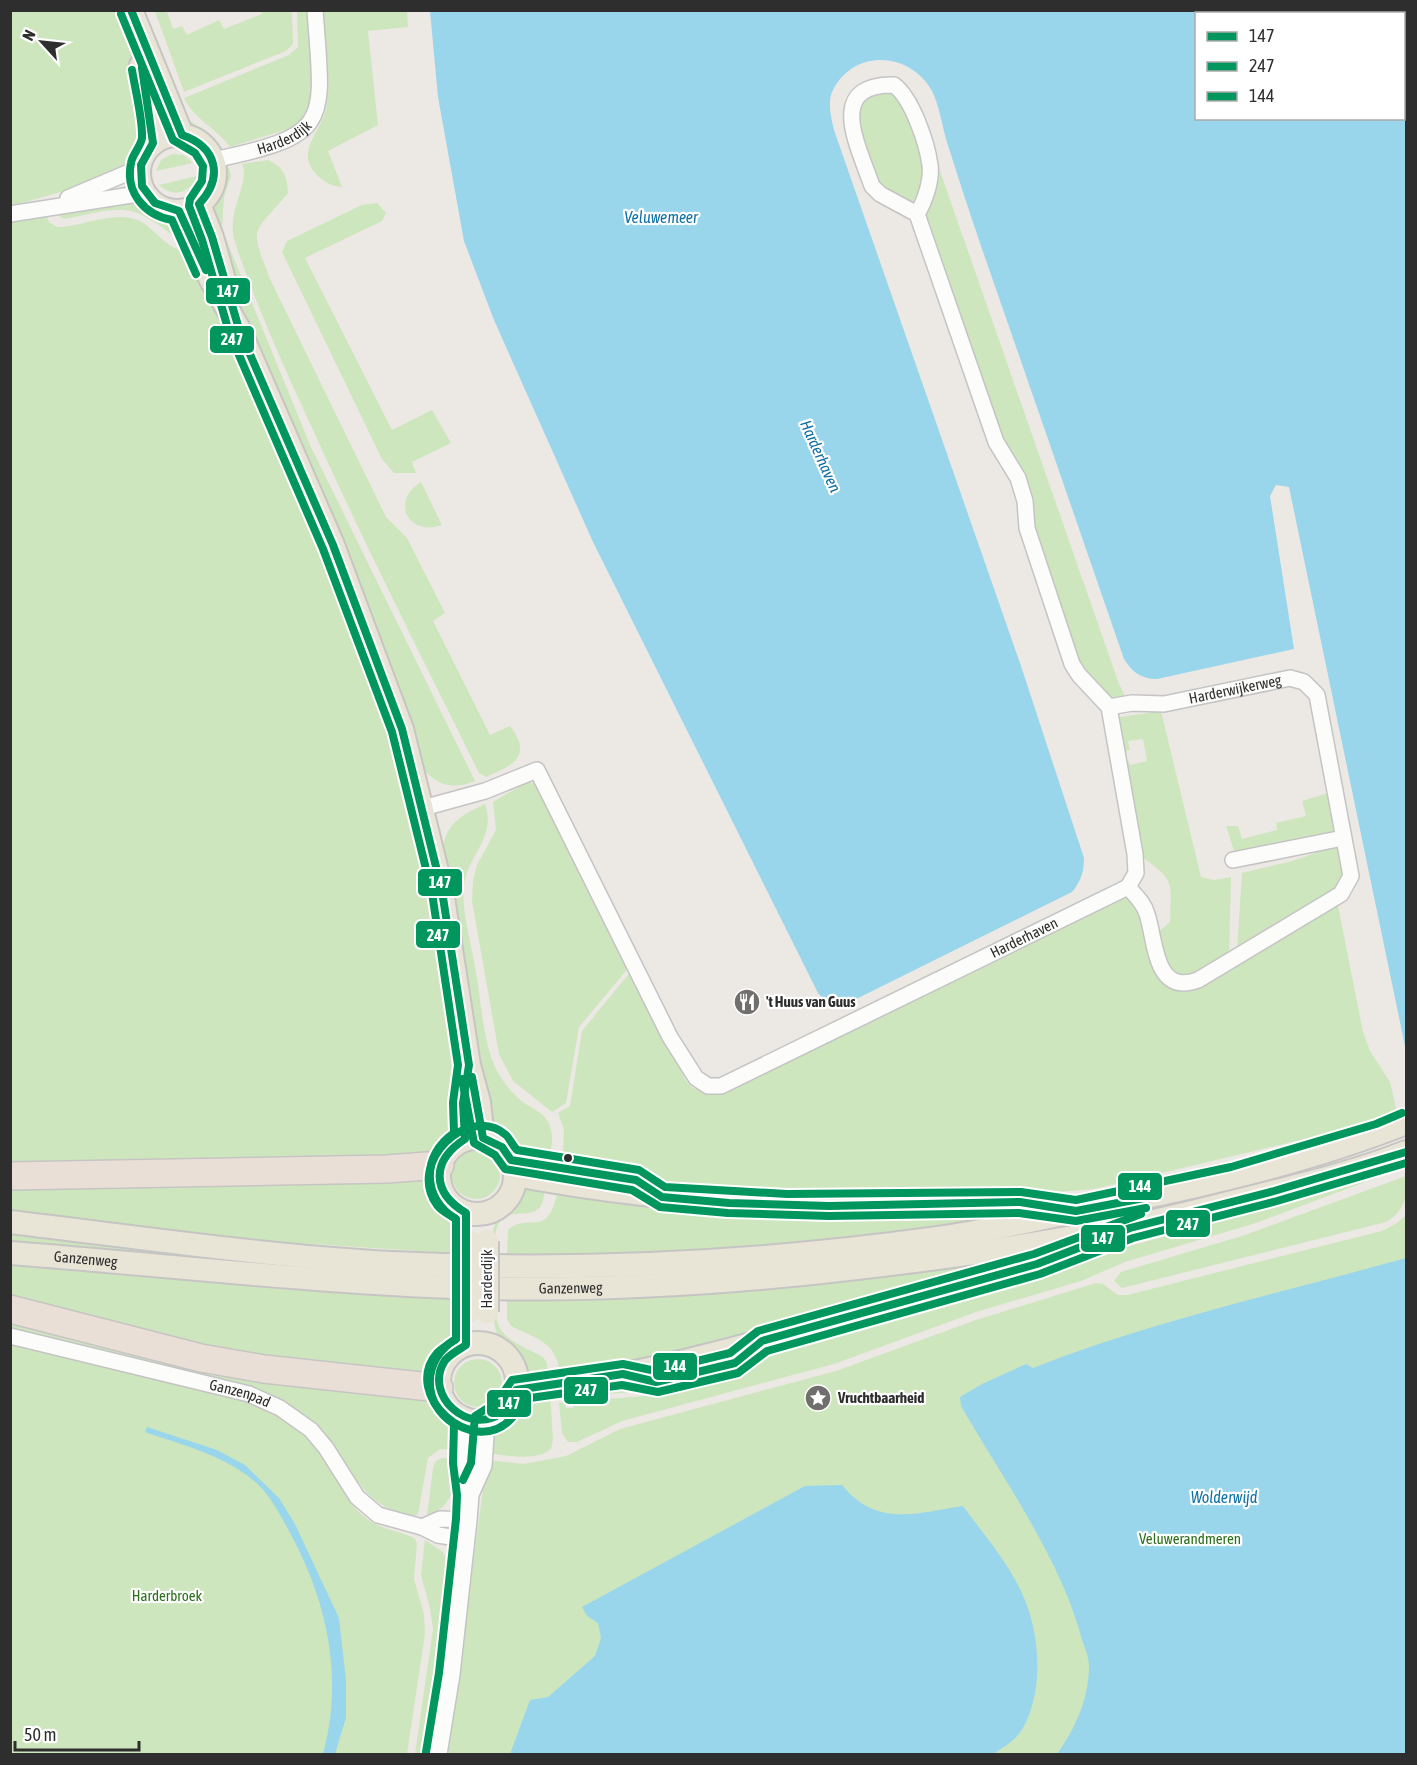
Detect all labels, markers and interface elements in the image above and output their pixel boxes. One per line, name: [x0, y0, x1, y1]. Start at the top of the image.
north arrow: [12, 12, 72, 72]
legend: [1195, 12, 1405, 120]
text: 147: [1249, 25, 1274, 46]
text: N: [18, 27, 39, 43]
text: 247: [1249, 55, 1274, 76]
text: 144: [1249, 85, 1274, 106]
street label: Harderdijk: [255, 117, 315, 157]
water label: Veluwemeer: [624, 208, 699, 226]
line badge: 147: [205, 277, 251, 305]
text: 147: [217, 282, 239, 300]
line badge: 247: [209, 325, 255, 354]
text: 247: [221, 330, 243, 348]
water label: Harderhaven: [797, 417, 845, 495]
street label: Harderwijkerweg: [1187, 671, 1283, 707]
line badge: 147: [417, 868, 463, 897]
text: 147: [429, 873, 451, 891]
street label: Harderhaven: [987, 914, 1060, 961]
line badge: 247: [415, 920, 461, 949]
text: 247: [427, 926, 449, 944]
restaurant icon: 't Huus van Guus: [732, 987, 762, 1017]
place label: 't Huus van Guus: [766, 993, 856, 1010]
unlabelled marker: [562, 1152, 574, 1164]
line badge: 144: [1117, 1172, 1163, 1201]
text: 144: [1129, 1177, 1152, 1195]
line badge: 247: [1165, 1209, 1211, 1238]
text: 247: [1177, 1215, 1199, 1233]
line badge: 147: [1080, 1224, 1126, 1253]
text: 147: [1092, 1229, 1114, 1247]
street label: Ganzenweg: [53, 1248, 119, 1270]
street label: Harderdijk: [478, 1249, 495, 1309]
street label: Ganzenweg: [539, 1279, 603, 1297]
line badge: 144: [652, 1352, 698, 1381]
text: 144: [664, 1357, 687, 1375]
street label: Ganzenpad: [208, 1376, 273, 1411]
line badge: 247: [563, 1376, 609, 1405]
text: 247: [575, 1381, 597, 1399]
place icon: Vruchtbaarheid: [803, 1383, 833, 1413]
line badge: 147: [486, 1389, 532, 1418]
place label: Vruchtbaarheid: [837, 1389, 924, 1406]
text: 147: [498, 1394, 520, 1412]
water label: Wolderwijd: [1191, 1488, 1258, 1507]
park label: Veluwerandmeren: [1139, 1530, 1241, 1547]
park label: Harderbroek: [132, 1587, 203, 1604]
scale bar: [15, 1714, 140, 1752]
text: 50 m: [24, 1724, 56, 1745]

